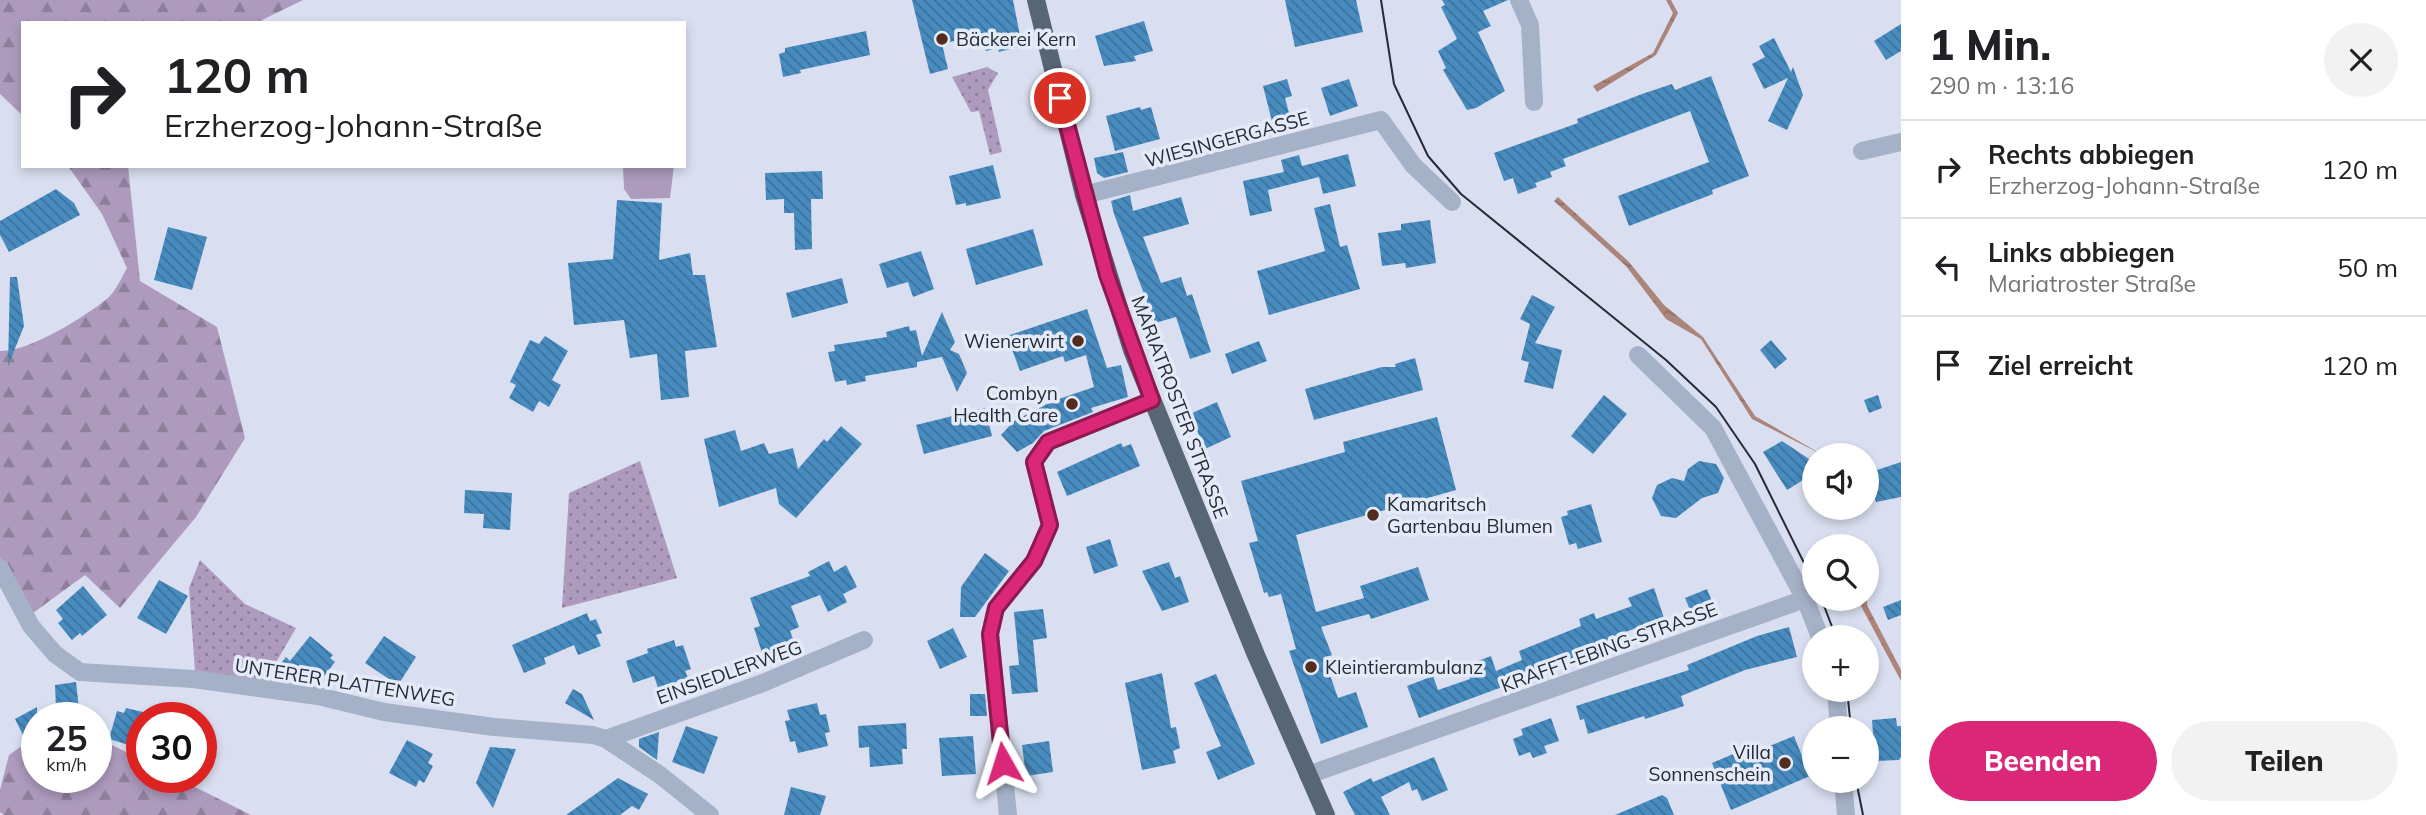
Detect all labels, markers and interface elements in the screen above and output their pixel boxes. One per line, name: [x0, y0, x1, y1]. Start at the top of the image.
text: 1 Min.: [1929, 18, 2051, 71]
button: close: [2324, 23, 2398, 97]
place label: Bäckerei Kern: [956, 27, 1076, 51]
marker: Bäckerei Kern: [934, 31, 950, 47]
text: 120 m: [164, 44, 310, 105]
icon: right: [49, 49, 140, 140]
pin: [1030, 68, 1090, 128]
text: 290 m · 13:16: [1929, 71, 2074, 100]
icon: arrive: [1041, 79, 1079, 117]
text: Erzherzog-Johann-Straße: [164, 105, 542, 145]
street label: WIESINGERGASSE: [1142, 106, 1312, 172]
text: Rechts abbiegen: [1988, 138, 2194, 171]
icon: right: [1929, 150, 1967, 188]
text: 120 m: [2322, 153, 2398, 186]
text: Erzherzog-Johann-Straße: [1988, 171, 2260, 200]
text: Links abbiegen: [1988, 236, 2175, 269]
icon: left: [1929, 248, 1967, 286]
text: 50 m: [2337, 251, 2398, 284]
text: Mariatroster Straße: [1988, 269, 2196, 298]
street label: MARIATROSTER STRASSE: [1126, 292, 1234, 522]
place label: Wienerwirt: [964, 329, 1064, 353]
marker: Wienerwirt: [1070, 333, 1086, 349]
icon: arrive: [1929, 346, 1967, 384]
text: Ziel erreicht: [1988, 349, 2133, 382]
text: 120 m: [2322, 349, 2398, 382]
place label: Combyn Health Care: [953, 381, 1058, 427]
marker: Combyn Health Care: [1064, 396, 1080, 412]
map controls: [1802, 443, 1879, 793]
button: sound: [1802, 443, 1879, 520]
place label: Kamaritsch Gartenbau Blumen: [1387, 492, 1553, 538]
marker: Kamaritsch Gartenbau Blumen: [1365, 507, 1381, 523]
button: search: [1802, 534, 1879, 611]
street label: KRAFFT-EBING-STRASSE: [1498, 597, 1720, 697]
button: +: [1802, 625, 1879, 702]
street label: EINSIEDLERWEG: [653, 635, 805, 709]
street label: UNTERER PLATTENWEG: [233, 653, 457, 711]
place label: Kleintierambulanz: [1325, 655, 1483, 679]
marker: Kleintierambulanz: [1303, 659, 1319, 675]
speed limit sign: 30: [126, 702, 217, 793]
text: 25: [45, 716, 88, 760]
button: −: [1802, 716, 1879, 793]
button: Beenden: [1929, 721, 2157, 801]
button: Teilen: [2171, 721, 2398, 801]
position arrow: [966, 726, 1040, 800]
place label: Villa Sonnenschein: [1649, 740, 1771, 786]
text: km/h: [46, 753, 87, 776]
marker: Villa Sonnenschein: [1777, 755, 1793, 771]

